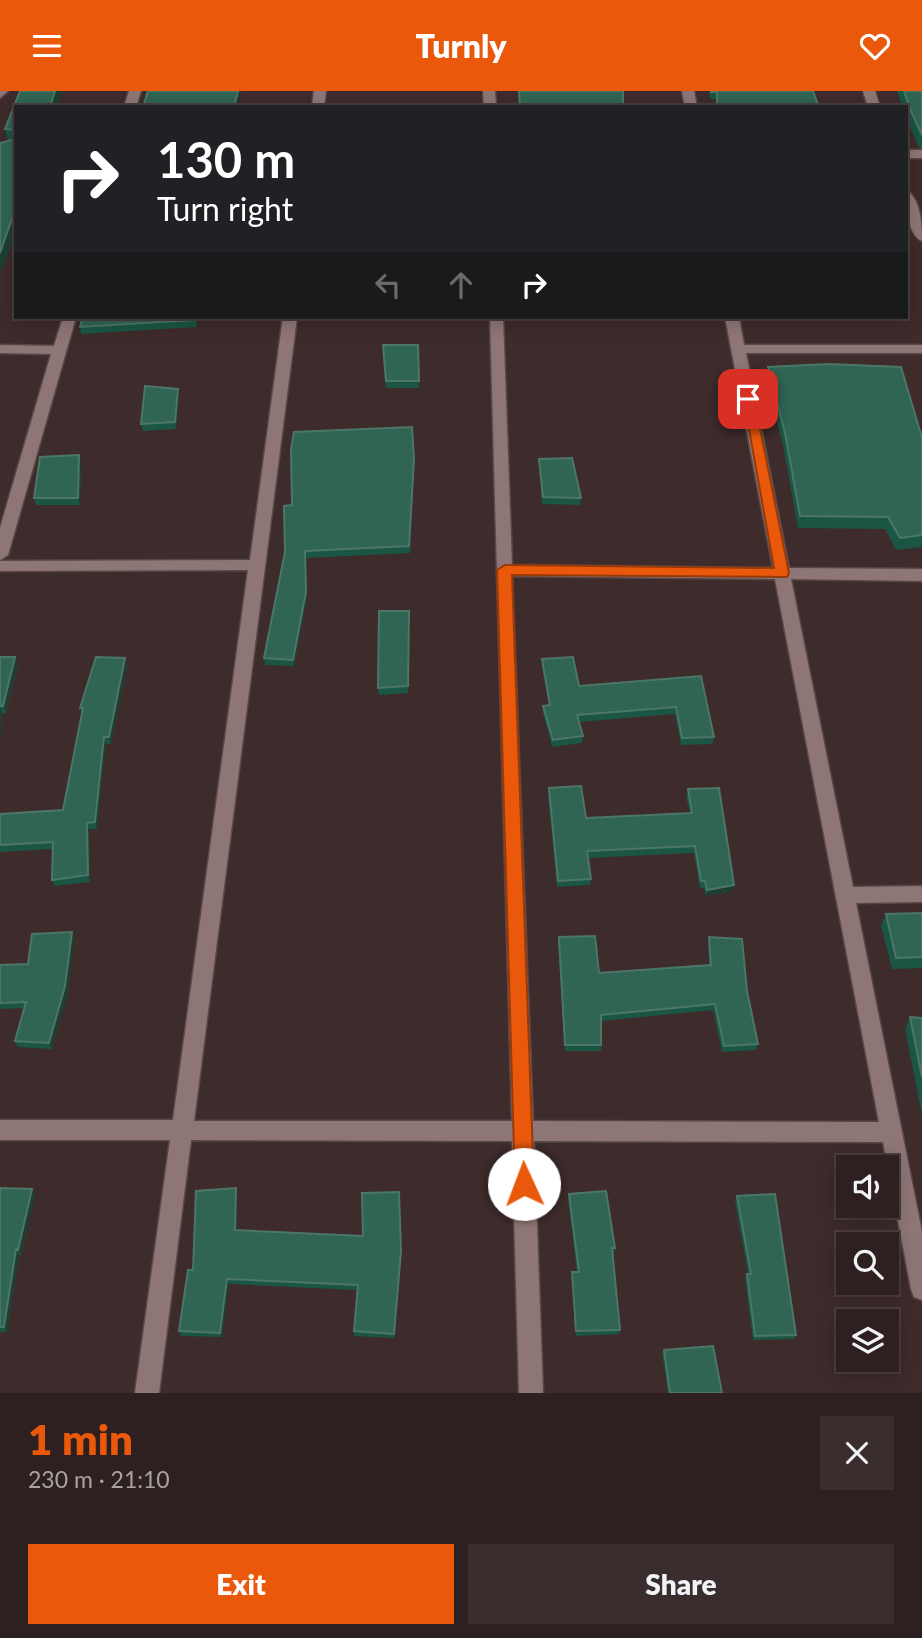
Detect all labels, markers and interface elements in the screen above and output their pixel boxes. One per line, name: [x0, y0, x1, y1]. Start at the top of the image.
text: Turnly: [415, 26, 507, 65]
icon: menu: [28, 27, 66, 65]
icon: heart: [856, 27, 894, 65]
text: 130 m: [157, 130, 295, 188]
icon: right: [42, 133, 133, 224]
text: Turn right: [157, 189, 293, 228]
icon: left: [369, 266, 407, 304]
icon: ahead: [442, 266, 480, 304]
icon: right: [515, 266, 553, 304]
pin: [718, 369, 778, 429]
icon: arrive: [729, 380, 767, 418]
position arrow: [487, 1147, 561, 1221]
map controls: [836, 1155, 899, 1372]
button: sound: [836, 1155, 899, 1218]
button: search: [836, 1232, 899, 1295]
button: layers: [836, 1309, 899, 1372]
text: 1 min: [28, 1414, 133, 1464]
button: close: [820, 1416, 894, 1490]
text: 230 m · 21:10: [28, 1465, 170, 1493]
button: Exit: [28, 1544, 454, 1624]
button: Share: [468, 1544, 894, 1624]

